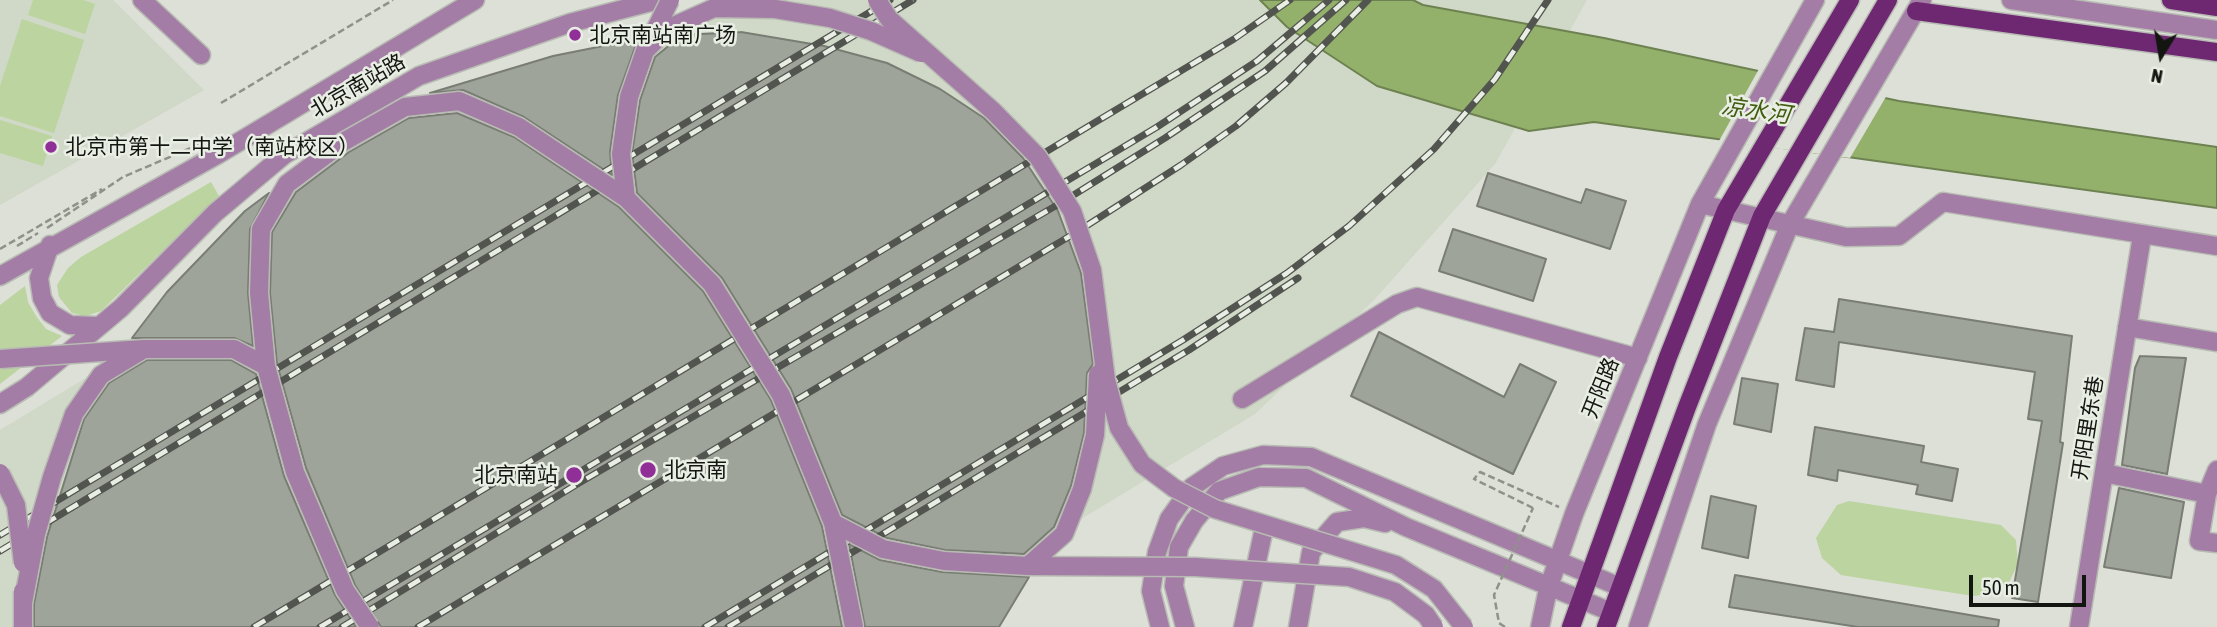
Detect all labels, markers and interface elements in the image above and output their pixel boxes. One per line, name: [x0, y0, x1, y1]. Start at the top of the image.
north arrow: [2126, 21, 2196, 91]
place label: 北京南站南广场: [589, 22, 736, 48]
marker: 北京南站南广场: [567, 27, 583, 43]
street label: 北京南站路: [306, 49, 410, 123]
text: N: [2149, 65, 2165, 88]
water label: 凉水河: [1720, 93, 1792, 129]
place label: 北京市第十二中学（南站校区）: [65, 134, 359, 160]
marker: 北京市第十二中学（南站校区）: [43, 139, 59, 155]
street label: 开阳路: [1578, 354, 1624, 422]
street label: 开阳里东巷: [2067, 374, 2109, 482]
place label: 北京南: [664, 457, 727, 483]
marker: 北京南: [638, 460, 658, 480]
place label: 北京南站: [474, 462, 558, 488]
marker: 北京南站: [564, 465, 584, 485]
scale bar: [1972, 560, 2089, 604]
text: 50 m: [1982, 575, 2020, 599]

